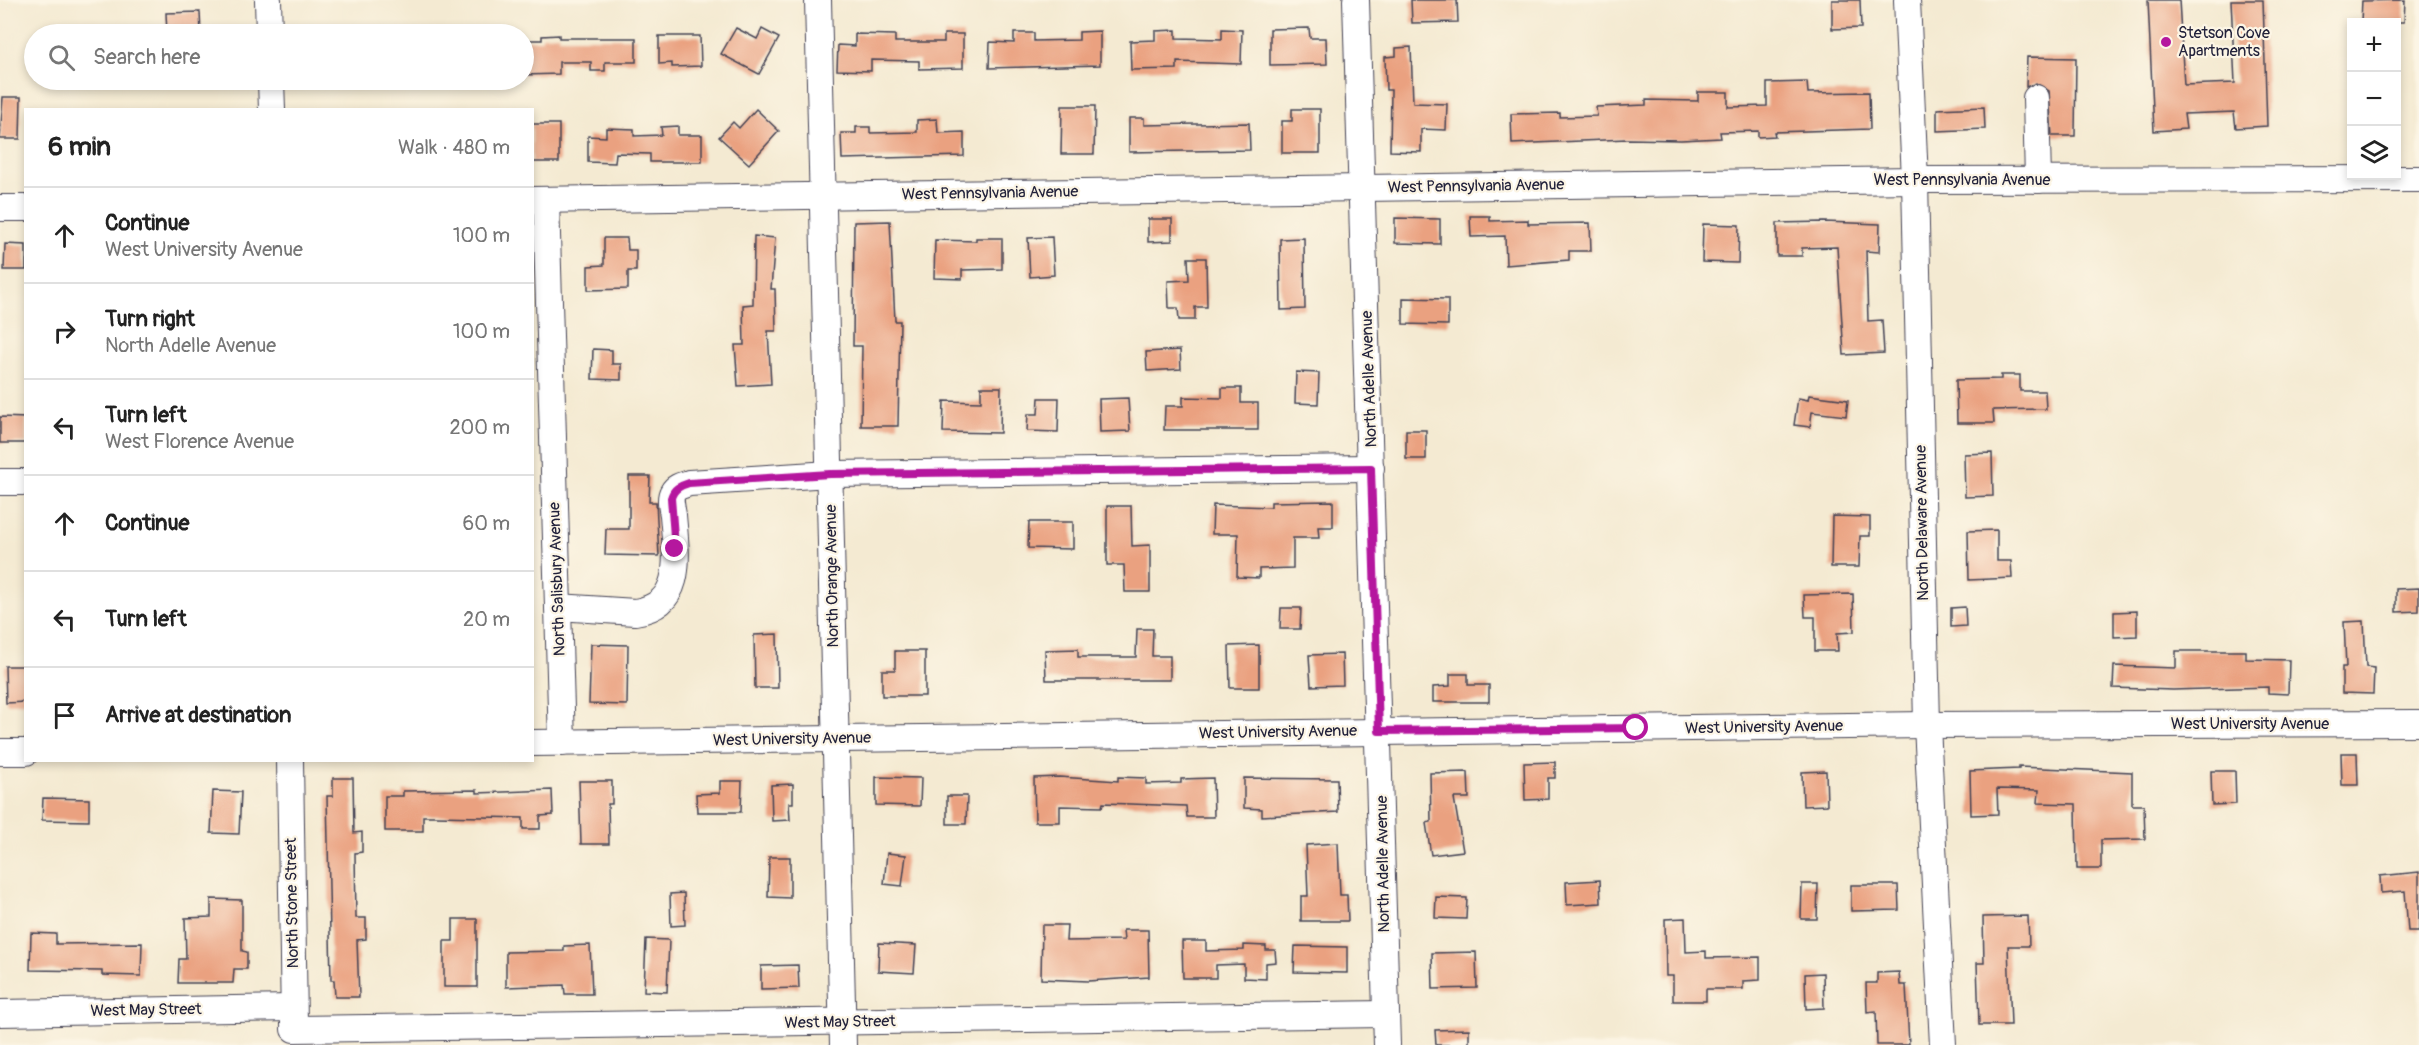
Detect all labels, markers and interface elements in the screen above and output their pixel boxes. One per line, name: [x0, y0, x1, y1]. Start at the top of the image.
map controls: [2347, 18, 2401, 180]
button: +: [2347, 18, 2401, 72]
place label: Stetson Cove Apartments: [2178, 23, 2270, 61]
search box: [24, 24, 534, 90]
marker: Stetson Cove Apartments: [2159, 35, 2173, 49]
icon: search: [45, 41, 78, 74]
text: Search here: [93, 43, 200, 71]
button: −: [2347, 72, 2401, 126]
button: layers: [2347, 126, 2401, 180]
text: 6 min: [48, 131, 111, 163]
text: Walk · 480 m: [398, 135, 510, 160]
street label: West Pennsylvania Avenue: [1874, 170, 2050, 190]
street label: West Pennsylvania Avenue: [1387, 174, 1565, 198]
street label: West Pennsylvania Avenue: [901, 181, 1079, 205]
text: Continue: [105, 209, 189, 237]
icon: ahead: [48, 219, 81, 252]
text: 100 m: [453, 223, 510, 248]
text: West University Avenue: [105, 237, 303, 262]
text: Turn right: [105, 305, 195, 333]
street label: North Adelle Avenue: [1357, 310, 1381, 448]
icon: right: [48, 315, 81, 348]
text: 100 m: [453, 319, 510, 344]
text: North Adelle Avenue: [105, 333, 276, 358]
text: Turn left: [105, 401, 187, 429]
icon: left: [48, 411, 81, 444]
text: 200 m: [449, 415, 510, 440]
text: West Florence Avenue: [105, 429, 294, 454]
street label: North Delaware Avenue: [1911, 445, 1933, 601]
street label: North Salisbury Avenue: [544, 501, 570, 656]
street label: North Orange Avenue: [821, 504, 843, 648]
icon: ahead: [48, 507, 81, 540]
text: Continue: [105, 509, 189, 537]
text: 60 m: [463, 511, 510, 536]
route end: [661, 535, 687, 561]
icon: left: [48, 603, 81, 636]
text: Turn left: [105, 605, 187, 633]
text: 20 m: [463, 607, 510, 632]
icon: arrive: [48, 699, 81, 732]
text: Arrive at destination: [105, 701, 291, 729]
route start: [1622, 714, 1648, 740]
street label: West University Avenue: [2171, 714, 2329, 734]
street label: West University Avenue: [1685, 716, 1843, 738]
street label: West University Avenue: [1199, 721, 1357, 743]
street label: West University Avenue: [713, 728, 871, 750]
street label: North Adelle Avenue: [1372, 795, 1394, 933]
street label: North Stone Street: [281, 837, 303, 968]
street label: West May Street: [90, 999, 202, 1021]
street label: West May Street: [784, 1011, 896, 1033]

